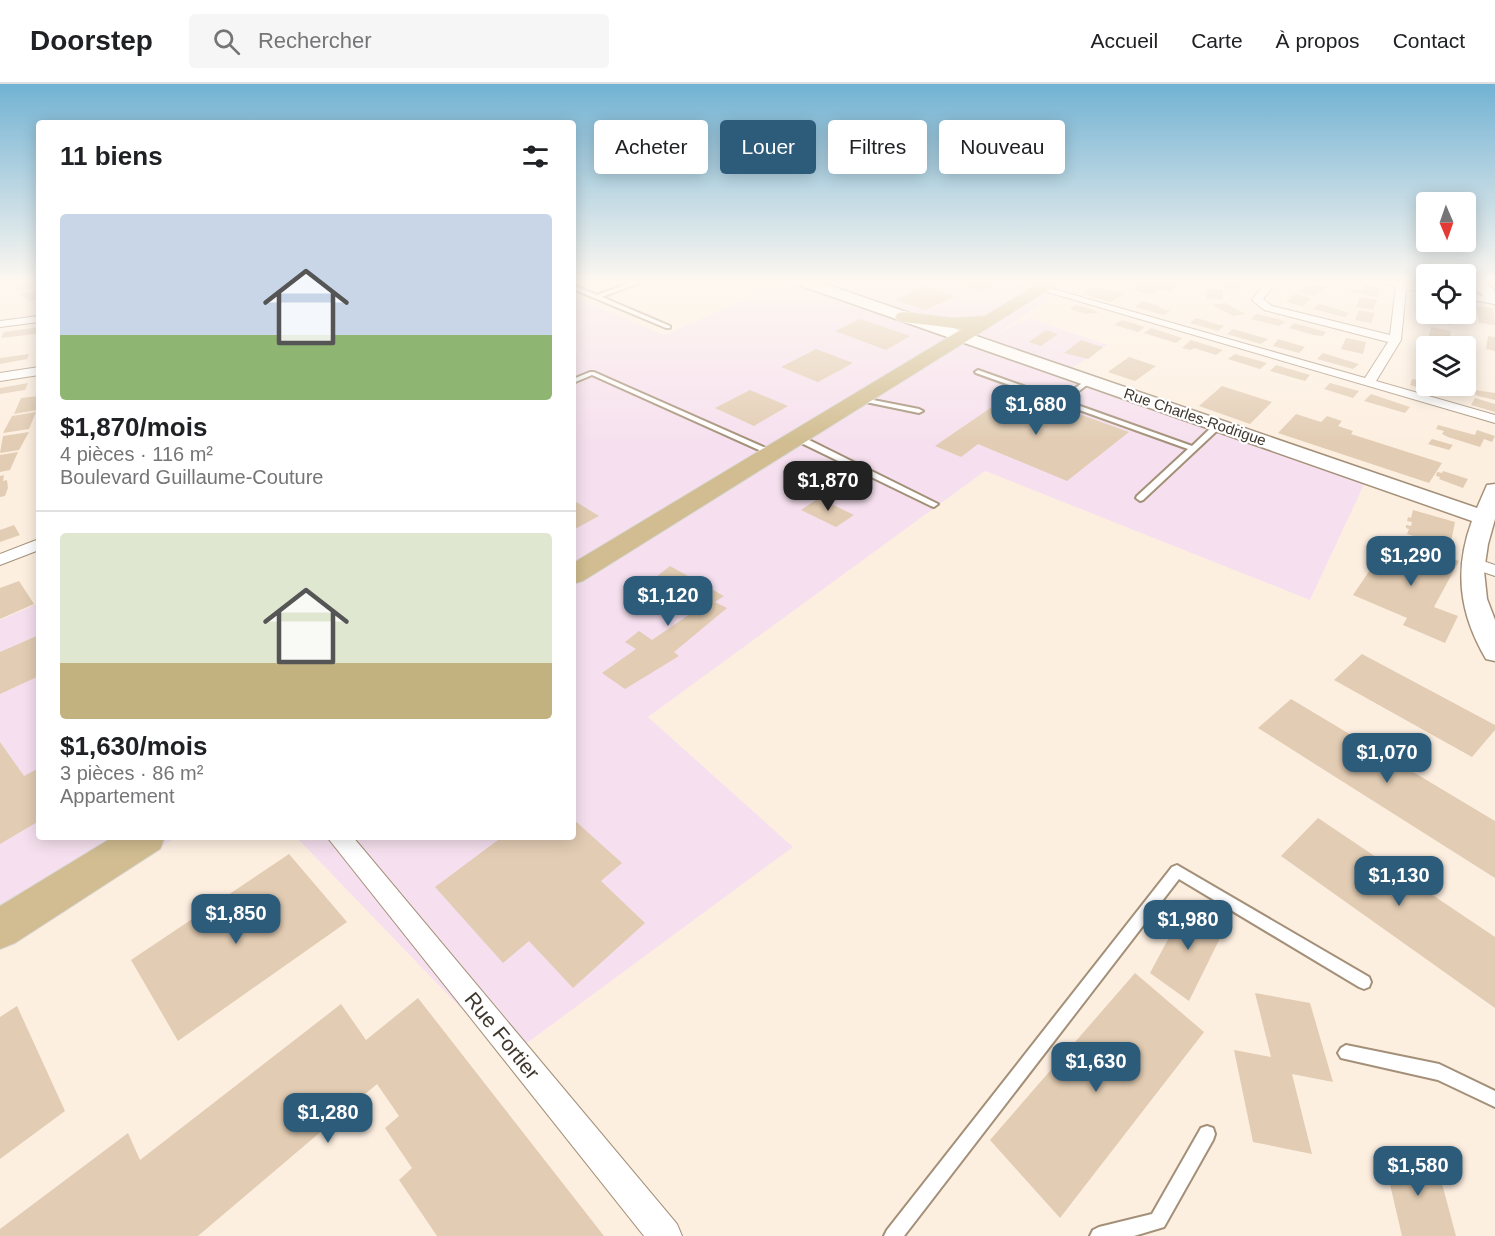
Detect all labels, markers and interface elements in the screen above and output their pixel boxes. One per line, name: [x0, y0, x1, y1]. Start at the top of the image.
search box: [189, 14, 609, 68]
text: Doorstep: [30, 25, 153, 56]
icon: search: [210, 25, 243, 58]
text: Rechercher: [258, 28, 372, 53]
text: Accueil: [1091, 29, 1158, 52]
text: Carte: [1191, 29, 1243, 52]
text: À propos: [1276, 29, 1360, 52]
text: Contact: [1393, 29, 1465, 52]
chip: Acheter: [594, 120, 708, 174]
chip: Louer: [720, 120, 816, 174]
chip: Filtres: [828, 120, 927, 174]
chip: Nouveau: [939, 120, 1065, 174]
icon: filters: [519, 140, 552, 173]
text: 11 biens: [60, 141, 163, 171]
north arrow: [1416, 192, 1476, 252]
map controls: [1416, 192, 1476, 396]
icon: home: [252, 253, 360, 361]
button: locate: [1416, 264, 1476, 324]
button: layers: [1416, 336, 1476, 396]
street label: Rue Charles-Rodrigue: [1122, 384, 1268, 449]
pin: $1,680: [987, 385, 1085, 436]
text: $1,680: [1005, 393, 1067, 415]
text: $1,870/mois: [60, 412, 207, 442]
text: 4 pièces · 116 m²: [60, 443, 213, 465]
pin: $1,870: [779, 461, 877, 512]
text: Boulevard Guillaume-Couture: [60, 466, 323, 488]
text: $1,870: [797, 469, 859, 491]
pin: $1,290: [1362, 536, 1460, 587]
text: $1,290: [1380, 544, 1442, 566]
icon: home: [252, 572, 360, 680]
pin: $1,120: [619, 576, 717, 627]
text: $1,120: [637, 584, 699, 606]
text: $1,630/mois: [60, 731, 207, 761]
pin: $1,070: [1338, 733, 1436, 784]
text: $1,070: [1356, 741, 1418, 763]
text: 3 pièces · 86 m²: [60, 762, 203, 784]
text: Appartement: [60, 785, 175, 807]
pin: $1,130: [1350, 856, 1448, 907]
text: $1,130: [1368, 864, 1430, 886]
pin: $1,850: [187, 894, 285, 945]
pin: $1,980: [1139, 900, 1237, 951]
text: $1,850: [205, 902, 267, 924]
text: $1,980: [1157, 908, 1219, 930]
street label: Rue Fortier: [460, 988, 544, 1084]
pin: $1,630: [1047, 1042, 1145, 1093]
text: $1,630: [1065, 1050, 1127, 1072]
pin: $1,280: [279, 1093, 377, 1144]
text: $1,280: [297, 1101, 359, 1123]
pin: $1,580: [1369, 1146, 1467, 1197]
text: $1,580: [1387, 1154, 1449, 1176]

